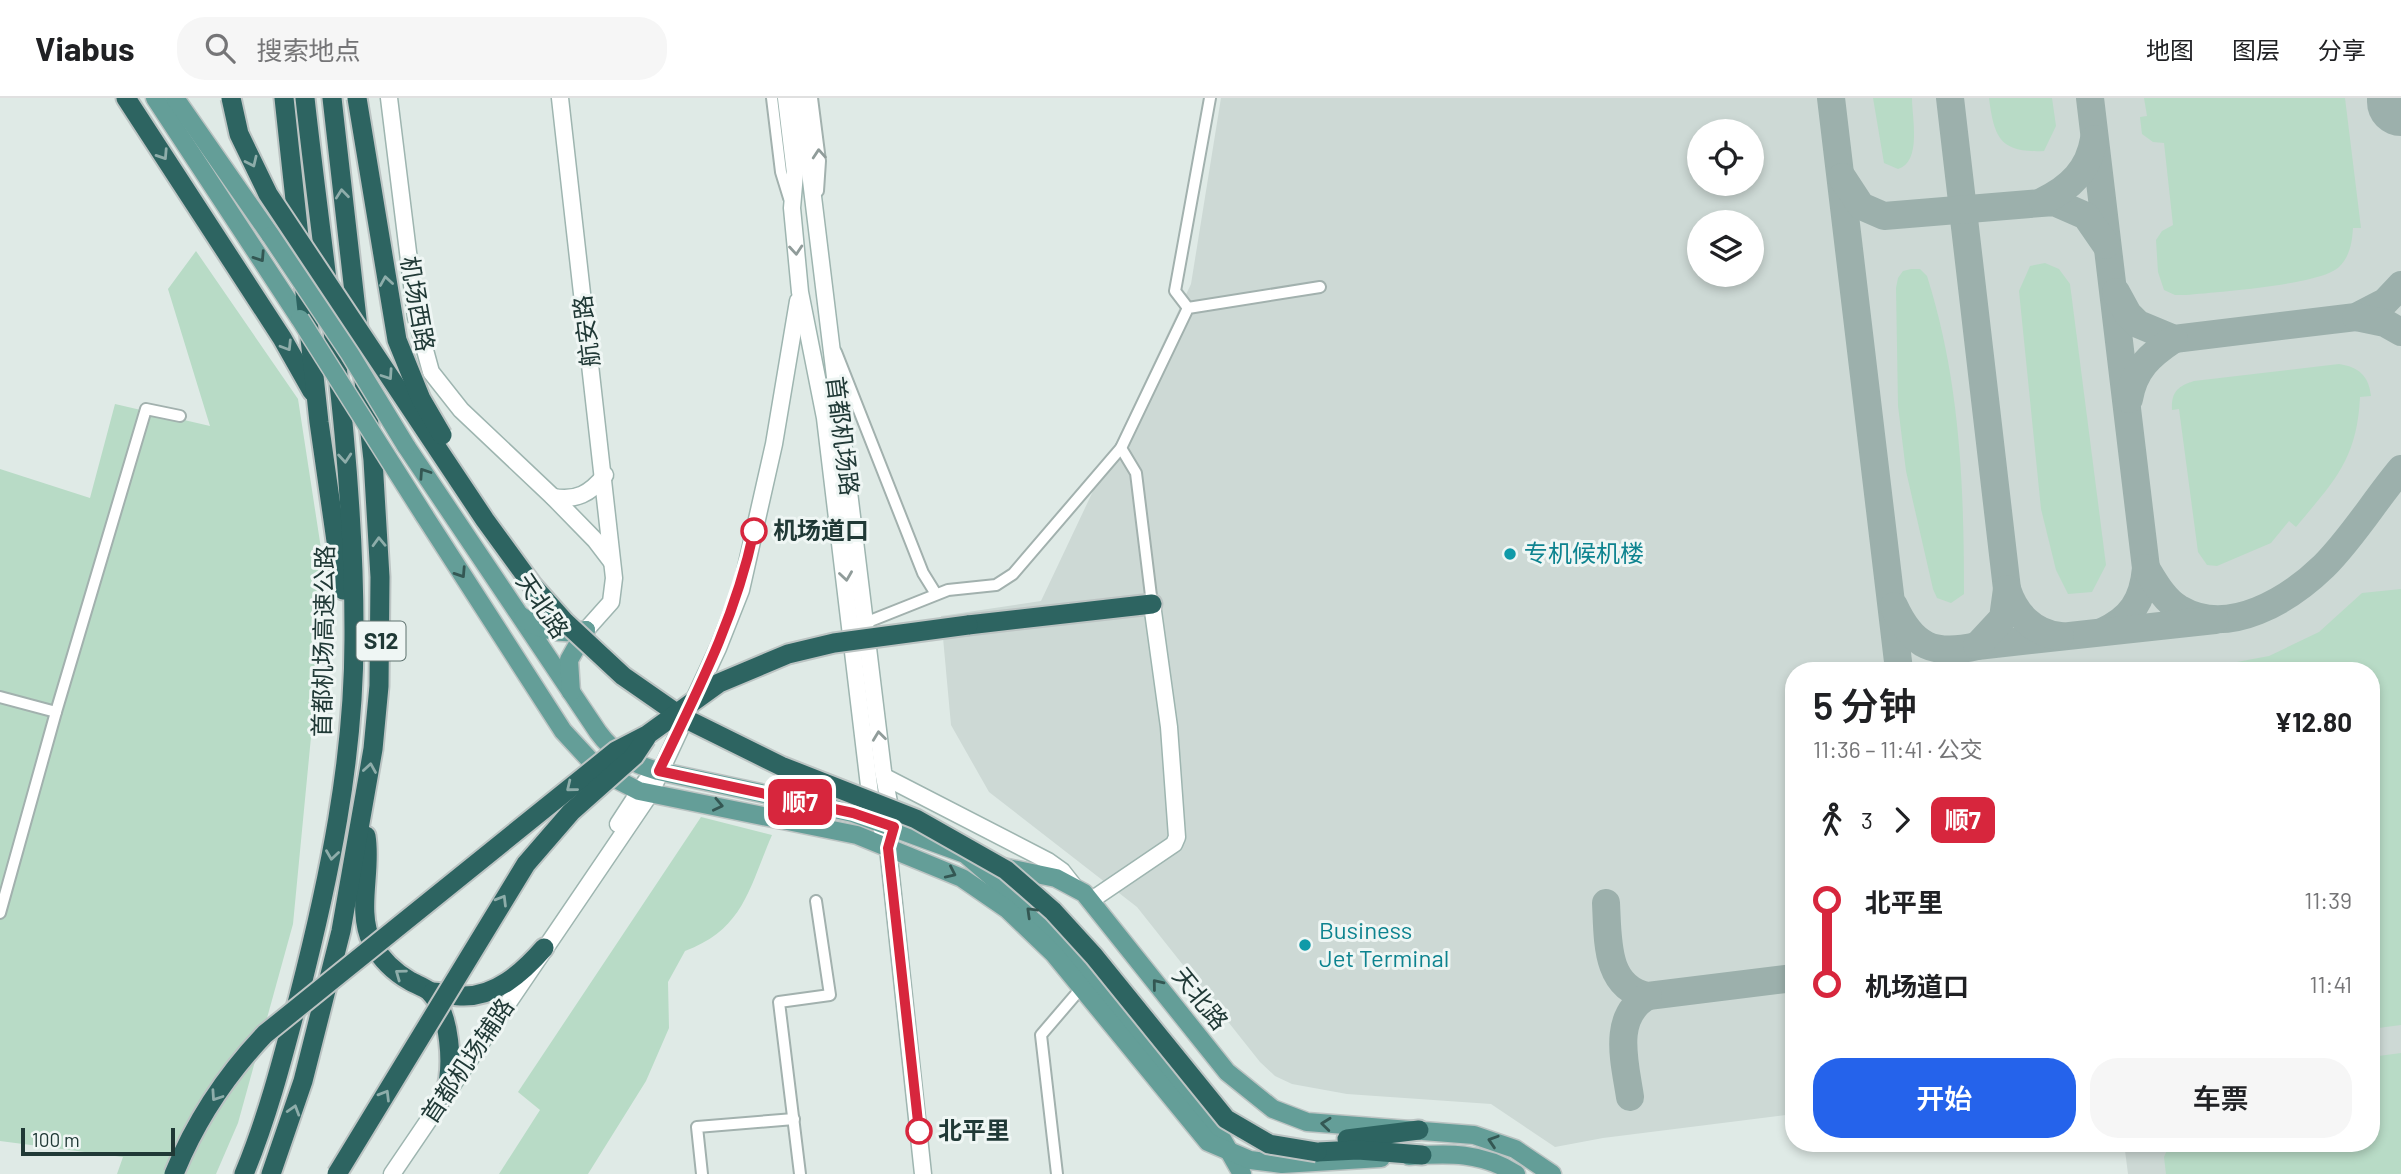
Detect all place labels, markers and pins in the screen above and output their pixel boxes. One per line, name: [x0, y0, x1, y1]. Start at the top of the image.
place label: 机场道口: [773, 515, 869, 544]
marker: 机场道口: [741, 518, 767, 544]
place label: 专机候机楼: [1524, 538, 1644, 567]
marker: 专机候机楼: [1502, 546, 1518, 562]
place label: Business Jet Terminal: [1319, 915, 1449, 972]
marker: Business Jet Terminal: [1297, 937, 1313, 953]
place label: 北平里: [938, 1115, 1010, 1144]
marker: 北平里: [906, 1118, 932, 1144]

